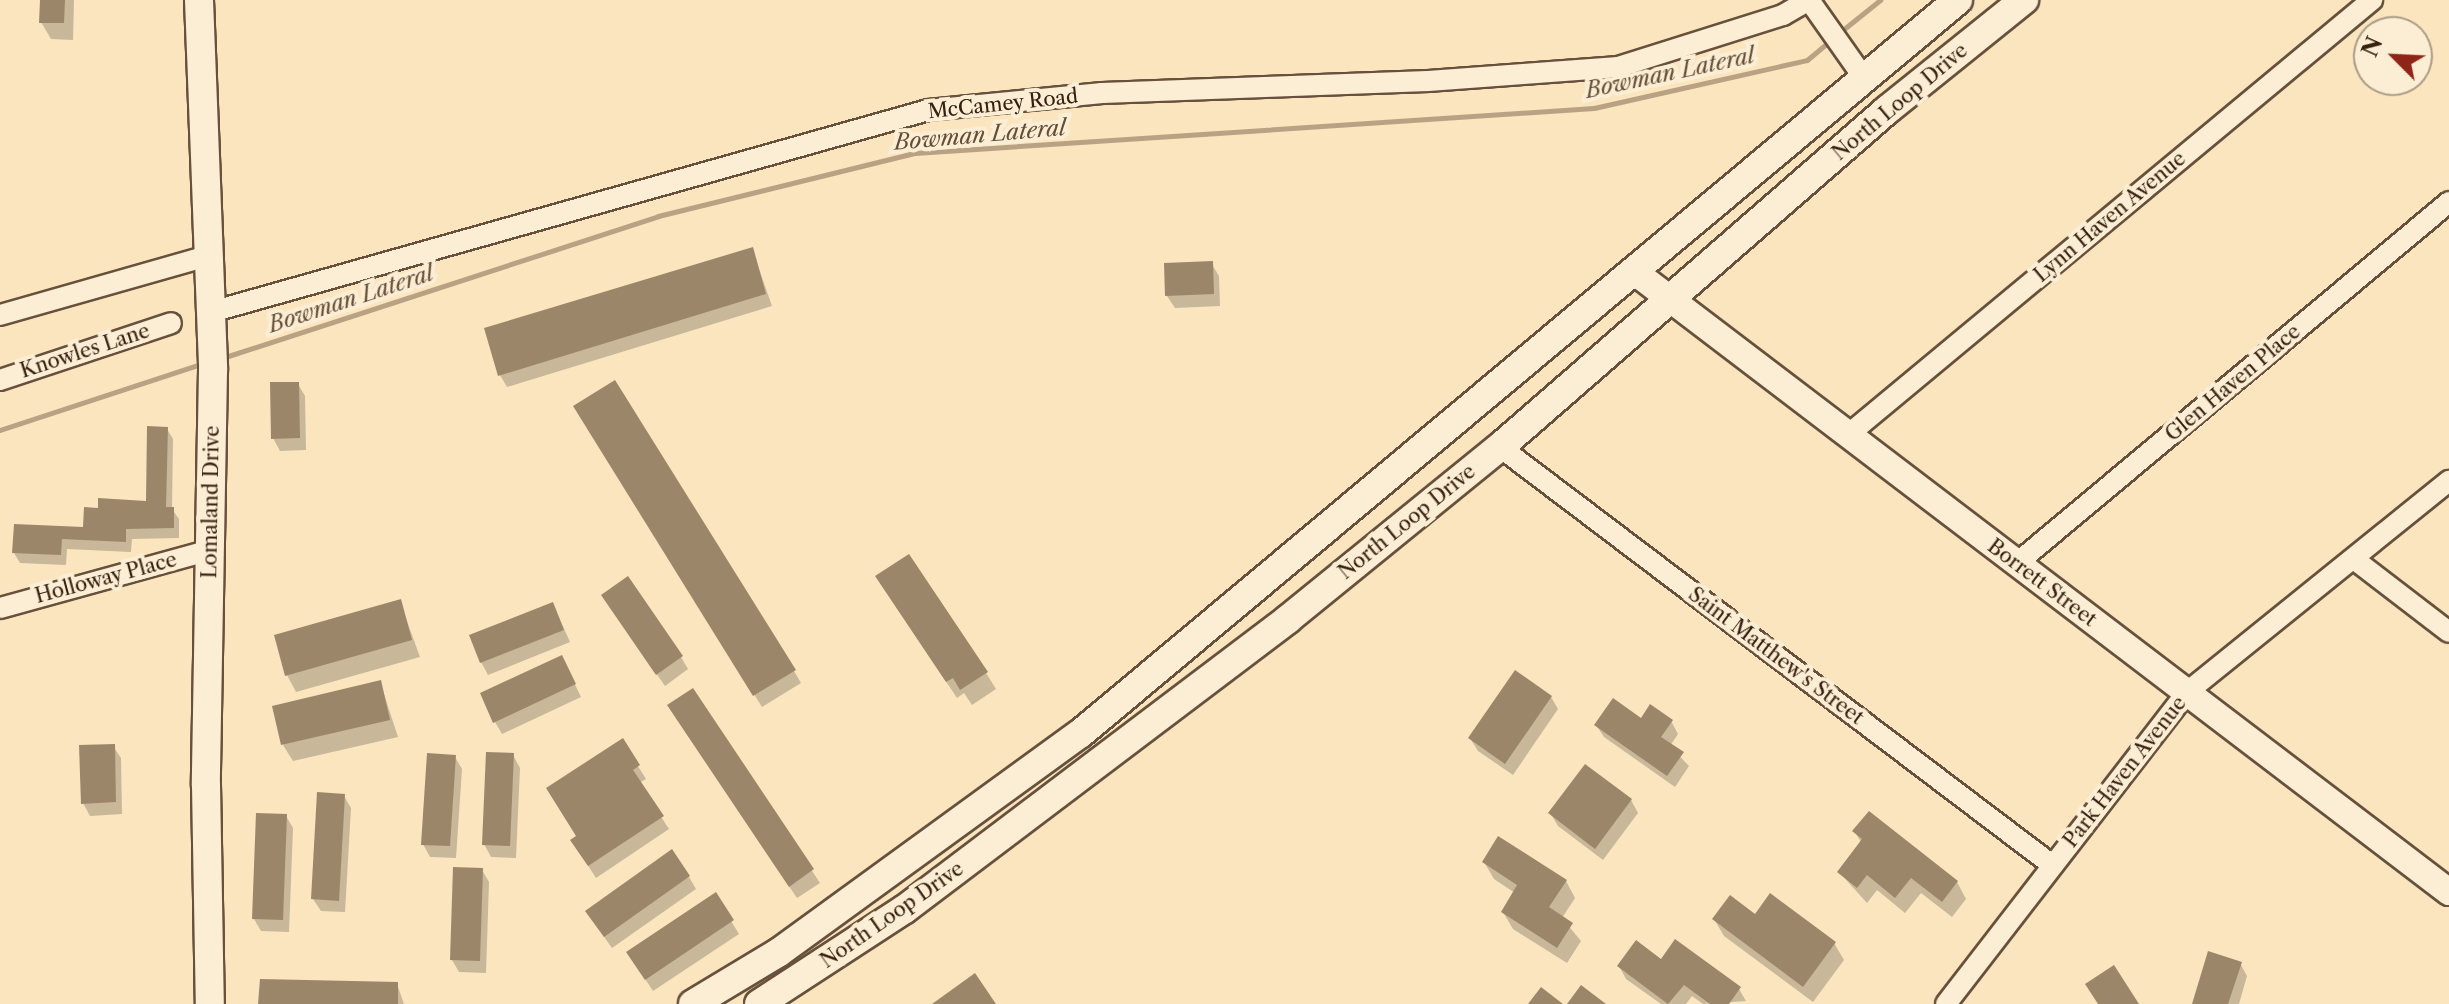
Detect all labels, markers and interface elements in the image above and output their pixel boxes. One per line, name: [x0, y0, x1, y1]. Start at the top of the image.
north arrow: [2353, 16, 2433, 96]
text: N: [2356, 33, 2389, 61]
street label: North Loop Drive: [1828, 39, 1972, 165]
water label: Bowman Lateral: [1583, 42, 1757, 104]
street label: McCamey Road: [926, 84, 1080, 124]
water label: Bowman Lateral: [893, 114, 1067, 156]
street label: Lynn Haven Avenue: [2029, 146, 2191, 288]
water label: Bowman Lateral: [265, 260, 437, 338]
street label: Knowles Lane: [17, 319, 153, 383]
street label: Glen Haven Place: [2161, 320, 2305, 446]
street label: Lomaland Drive: [198, 425, 224, 579]
street label: North Loop Drive: [1334, 460, 1480, 584]
street label: Borrett Street: [1983, 534, 2101, 632]
street label: Holloway Place: [32, 547, 180, 609]
street label: Saint Matthew's Street: [1684, 582, 1868, 730]
street label: Park Haven Avenue: [2058, 691, 2192, 853]
street label: North Loop Drive: [816, 857, 968, 973]

